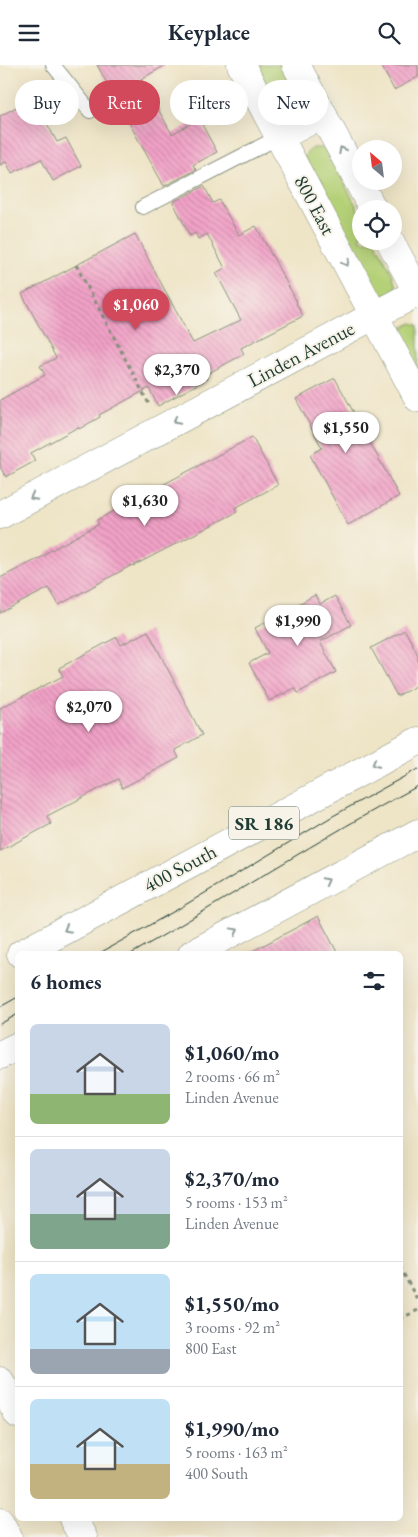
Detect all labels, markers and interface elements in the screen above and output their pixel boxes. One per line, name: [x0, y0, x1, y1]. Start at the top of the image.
text: Keyplace: [168, 18, 250, 47]
icon: menu: [15, 19, 43, 47]
icon: search: [375, 19, 403, 47]
chip: Buy: [15, 80, 79, 125]
chip: Rent: [89, 80, 160, 125]
chip: Filters: [170, 80, 248, 125]
chip: New: [258, 80, 328, 125]
north arrow: [352, 140, 402, 190]
map controls: [352, 140, 402, 250]
one-way arrow: [338, 147, 348, 156]
street label: 800 East: [288, 171, 342, 240]
button: locate: [352, 200, 402, 250]
one-way arrow: [340, 257, 350, 266]
pin: $1,060: [95, 289, 177, 331]
text: $1,060: [113, 294, 159, 315]
street label: Linden Avenue: [243, 315, 359, 393]
pin: $2,370: [136, 353, 218, 396]
text: $2,370: [154, 359, 200, 380]
pin: $1,550: [305, 411, 387, 454]
one-way arrow: [173, 415, 182, 425]
text: $1,550: [323, 417, 369, 438]
pin: $1,630: [104, 485, 186, 527]
text: $1,630: [122, 490, 168, 511]
one-way arrow: [29, 491, 38, 501]
pin: $1,990: [257, 605, 339, 647]
text: $1,990: [275, 610, 321, 631]
pin: $2,070: [48, 691, 130, 733]
text: $2,070: [66, 696, 112, 717]
one-way arrow: [371, 758, 380, 768]
road number: SR 186: [229, 806, 299, 839]
street label: 400 South: [139, 838, 221, 898]
one-way arrow: [321, 878, 330, 888]
one-way arrow: [64, 923, 73, 933]
one-way arrow: [229, 927, 238, 937]
icon: filters: [360, 967, 388, 995]
text: 6 homes: [30, 968, 102, 995]
text: $1,060/mo: [185, 1039, 279, 1066]
icon: home: [70, 1044, 130, 1104]
text: 2 rooms · 66 m²: [185, 1066, 280, 1087]
text: Linden Avenue: [185, 1087, 279, 1108]
text: $2,370/mo: [185, 1165, 279, 1192]
icon: home: [70, 1169, 130, 1229]
text: 5 rooms · 153 m²: [185, 1192, 288, 1213]
text: Linden Avenue: [185, 1213, 279, 1234]
text: $1,550/mo: [185, 1290, 279, 1317]
icon: home: [70, 1294, 130, 1354]
text: 3 rooms · 92 m²: [185, 1317, 280, 1338]
text: 800 East: [185, 1338, 236, 1359]
text: $1,990/mo: [185, 1415, 279, 1442]
icon: home: [70, 1419, 130, 1479]
text: 5 rooms · 163 m²: [185, 1442, 288, 1463]
text: 400 South: [185, 1463, 248, 1484]

